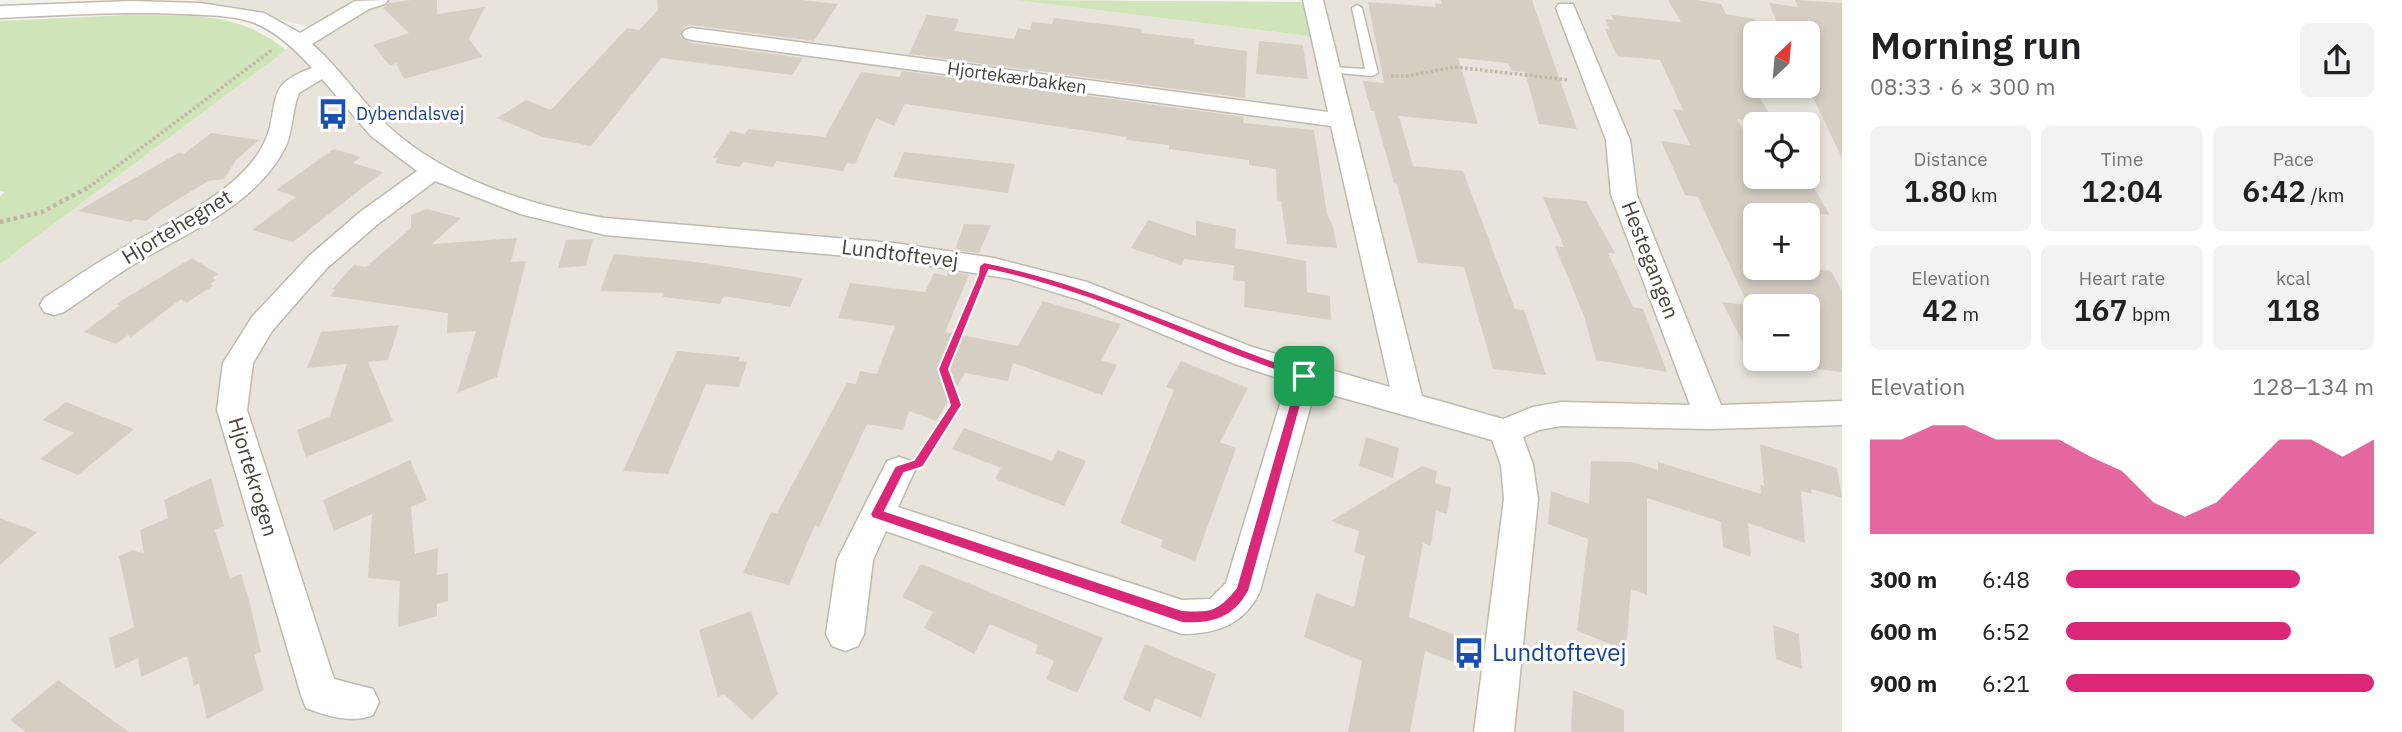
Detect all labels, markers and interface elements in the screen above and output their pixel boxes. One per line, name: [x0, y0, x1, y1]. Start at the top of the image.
text: Morning run: [1870, 20, 2082, 69]
north arrow: [1743, 21, 1820, 98]
map controls: [1743, 21, 1820, 371]
button: share: [2300, 23, 2374, 97]
street label: Hjortekærbakken: [946, 56, 1088, 99]
text: 08:33 · 6 × 300 m: [1870, 71, 2056, 101]
bus stop icon: Dybendalsvej: [316, 97, 350, 131]
place label: Dybendalsvej: [356, 102, 464, 125]
button: locate: [1743, 112, 1820, 189]
text: Distance: [1914, 147, 1988, 171]
text: Time: [2101, 147, 2143, 171]
text: Pace: [2273, 147, 2314, 171]
text: 1.80: [1904, 171, 1967, 210]
text: 12:04: [2081, 171, 2163, 210]
text: 6:42: [2242, 171, 2306, 210]
street label: Hjortehegnet: [116, 182, 237, 270]
text: km: [1967, 183, 1998, 207]
text: /km: [2306, 183, 2344, 207]
street label: Hestegangen: [1616, 197, 1686, 322]
button: +: [1743, 203, 1820, 280]
street label: Lundtoftevej: [840, 232, 960, 274]
text: Elevation: [1911, 266, 1990, 290]
text: Heart rate: [2079, 266, 2165, 290]
text: kcal: [2276, 266, 2311, 290]
text: 42: [1922, 290, 1958, 329]
text: 167: [2073, 290, 2127, 329]
text: 118: [2266, 290, 2320, 329]
button: −: [1743, 294, 1820, 371]
text: m: [1958, 302, 1979, 326]
text: bpm: [2127, 302, 2171, 326]
pin: [1274, 346, 1334, 406]
icon: arrive: [1285, 357, 1323, 395]
text: Elevation: [1870, 371, 1965, 401]
text: 128–134 m: [2252, 371, 2374, 401]
street label: Hjortekrogen: [223, 414, 285, 540]
text: 300 m: [1870, 564, 1937, 594]
text: 6:48: [1982, 564, 2030, 594]
text: 600 m: [1870, 616, 1937, 646]
text: 6:52: [1982, 616, 2030, 646]
bus stop icon: Lundtoftevej: [1452, 636, 1486, 670]
place label: Lundtoftevej: [1492, 636, 1626, 668]
text: 900 m: [1870, 668, 1937, 698]
text: 6:21: [1982, 668, 2030, 698]

